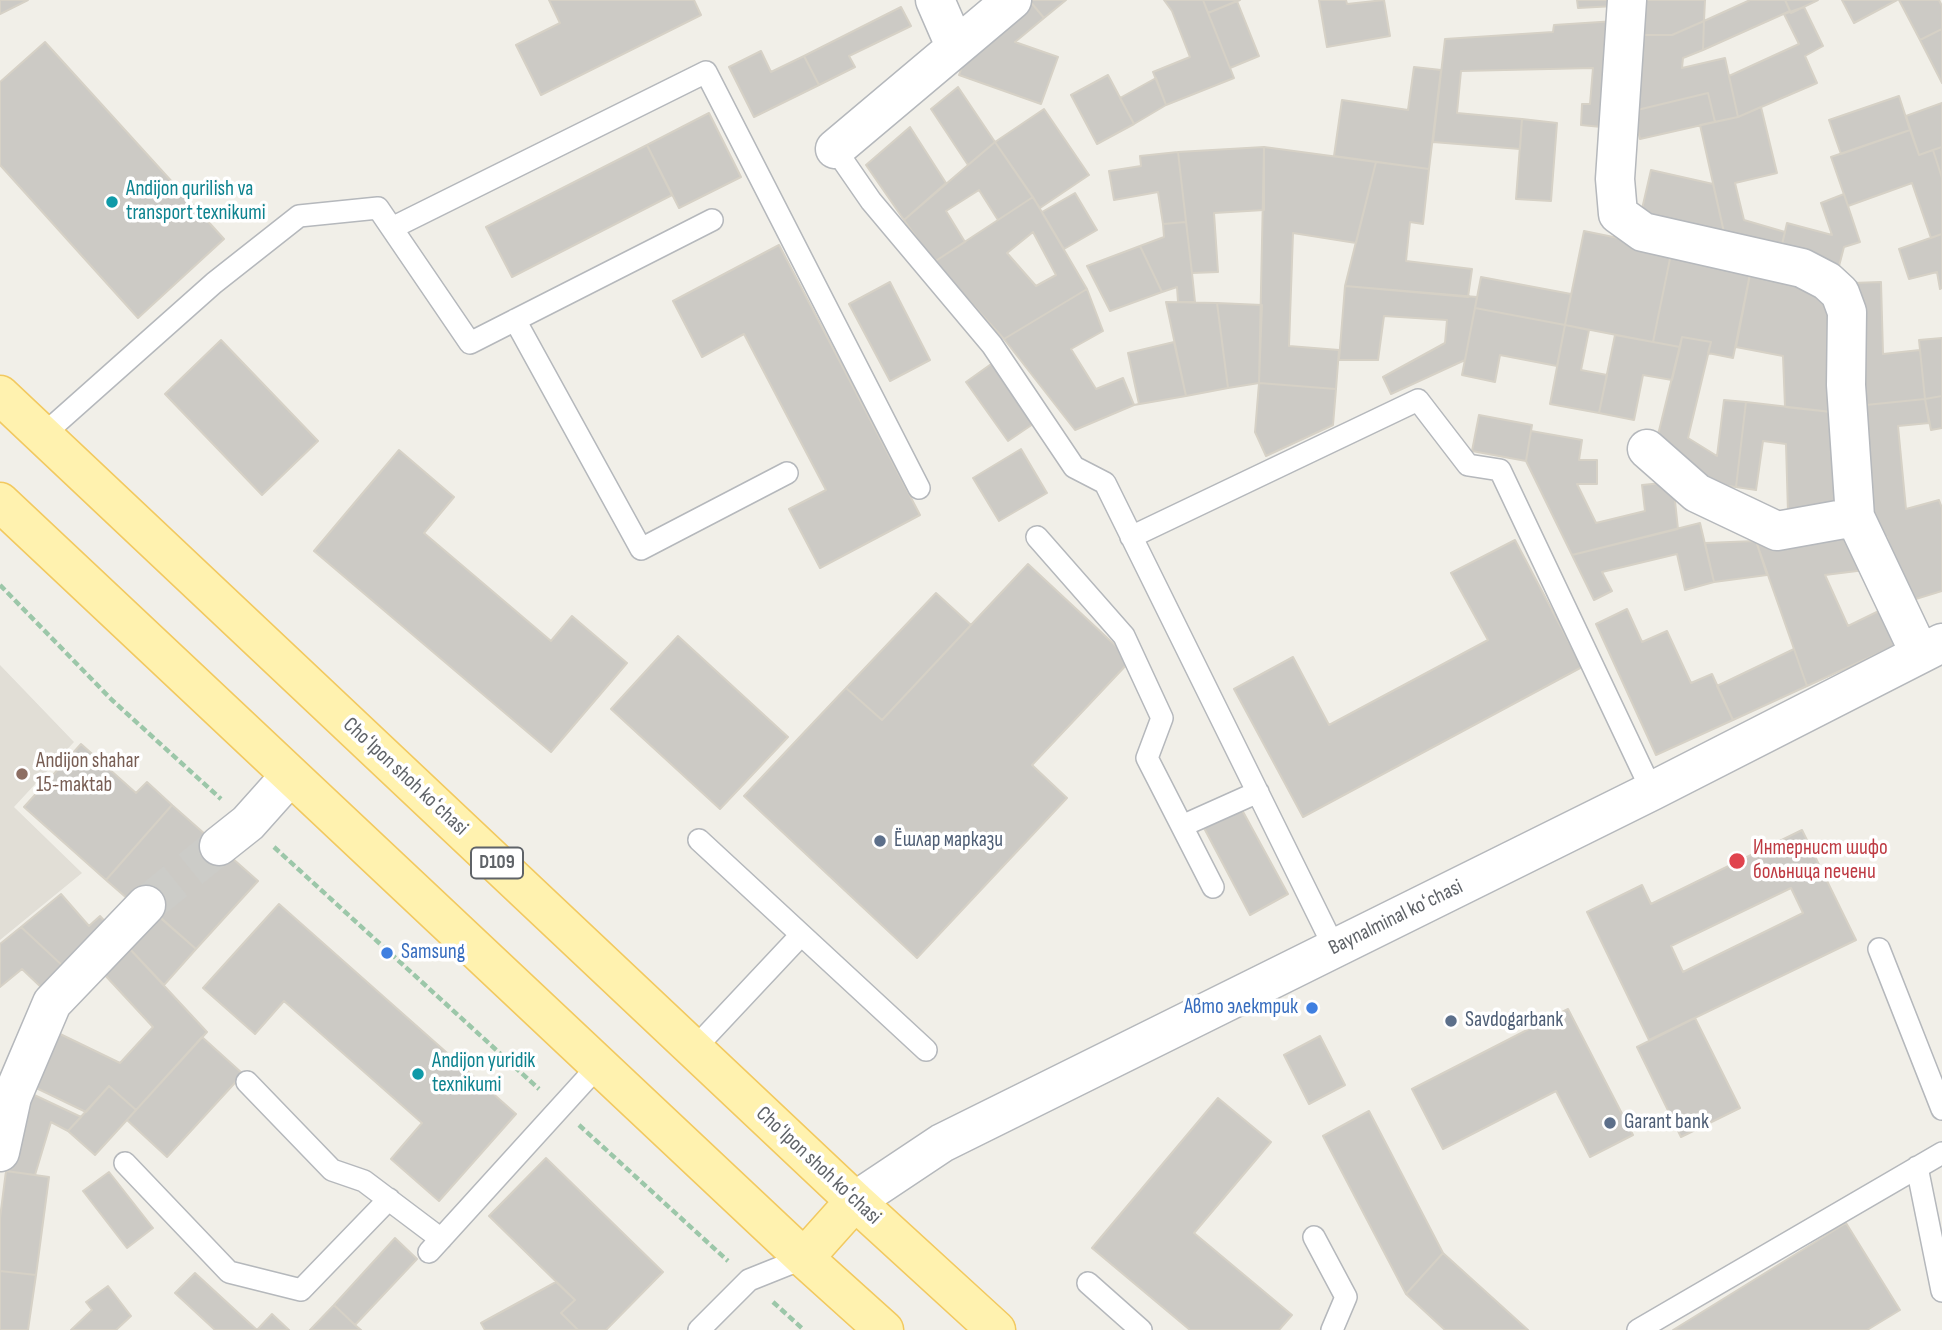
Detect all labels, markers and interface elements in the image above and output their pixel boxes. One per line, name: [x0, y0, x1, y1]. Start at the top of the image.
place label: Andijon qurilish va transport texnikumi: [126, 177, 266, 227]
marker: Andijon qurilish va transport texnikumi: [104, 194, 120, 210]
street label: Choʻlpon shoh koʻchasi: [337, 713, 473, 841]
place label: Andijon shahar 15-maktab: [36, 749, 140, 799]
marker: Andijon shahar 15-maktab: [14, 766, 30, 782]
place label: Ёшлар маркази: [894, 828, 1003, 854]
marker: Ёшлар маркази: [872, 833, 888, 849]
place label: Интернист шифо больница печени: [1753, 836, 1888, 886]
road number: D109: [471, 848, 523, 878]
marker: Интернист шифо больница печени: [1727, 851, 1747, 871]
street label: Baynalminal koʻchasi: [1325, 875, 1467, 961]
place label: Samsung: [401, 940, 465, 966]
marker: Samsung: [379, 945, 395, 961]
place label: Авто электрик: [1184, 995, 1298, 1021]
marker: Авто электрик: [1304, 1000, 1320, 1016]
place label: Savdogarbank: [1465, 1008, 1563, 1034]
marker: Savdogarbank: [1443, 1013, 1459, 1029]
place label: Andijon yuridik texnikumi: [432, 1049, 535, 1099]
marker: Andijon yuridik texnikumi: [410, 1066, 426, 1082]
street label: Choʻlpon shoh koʻchasi: [750, 1102, 886, 1230]
place label: Garant bank: [1624, 1110, 1709, 1136]
marker: Garant bank: [1602, 1115, 1618, 1131]

